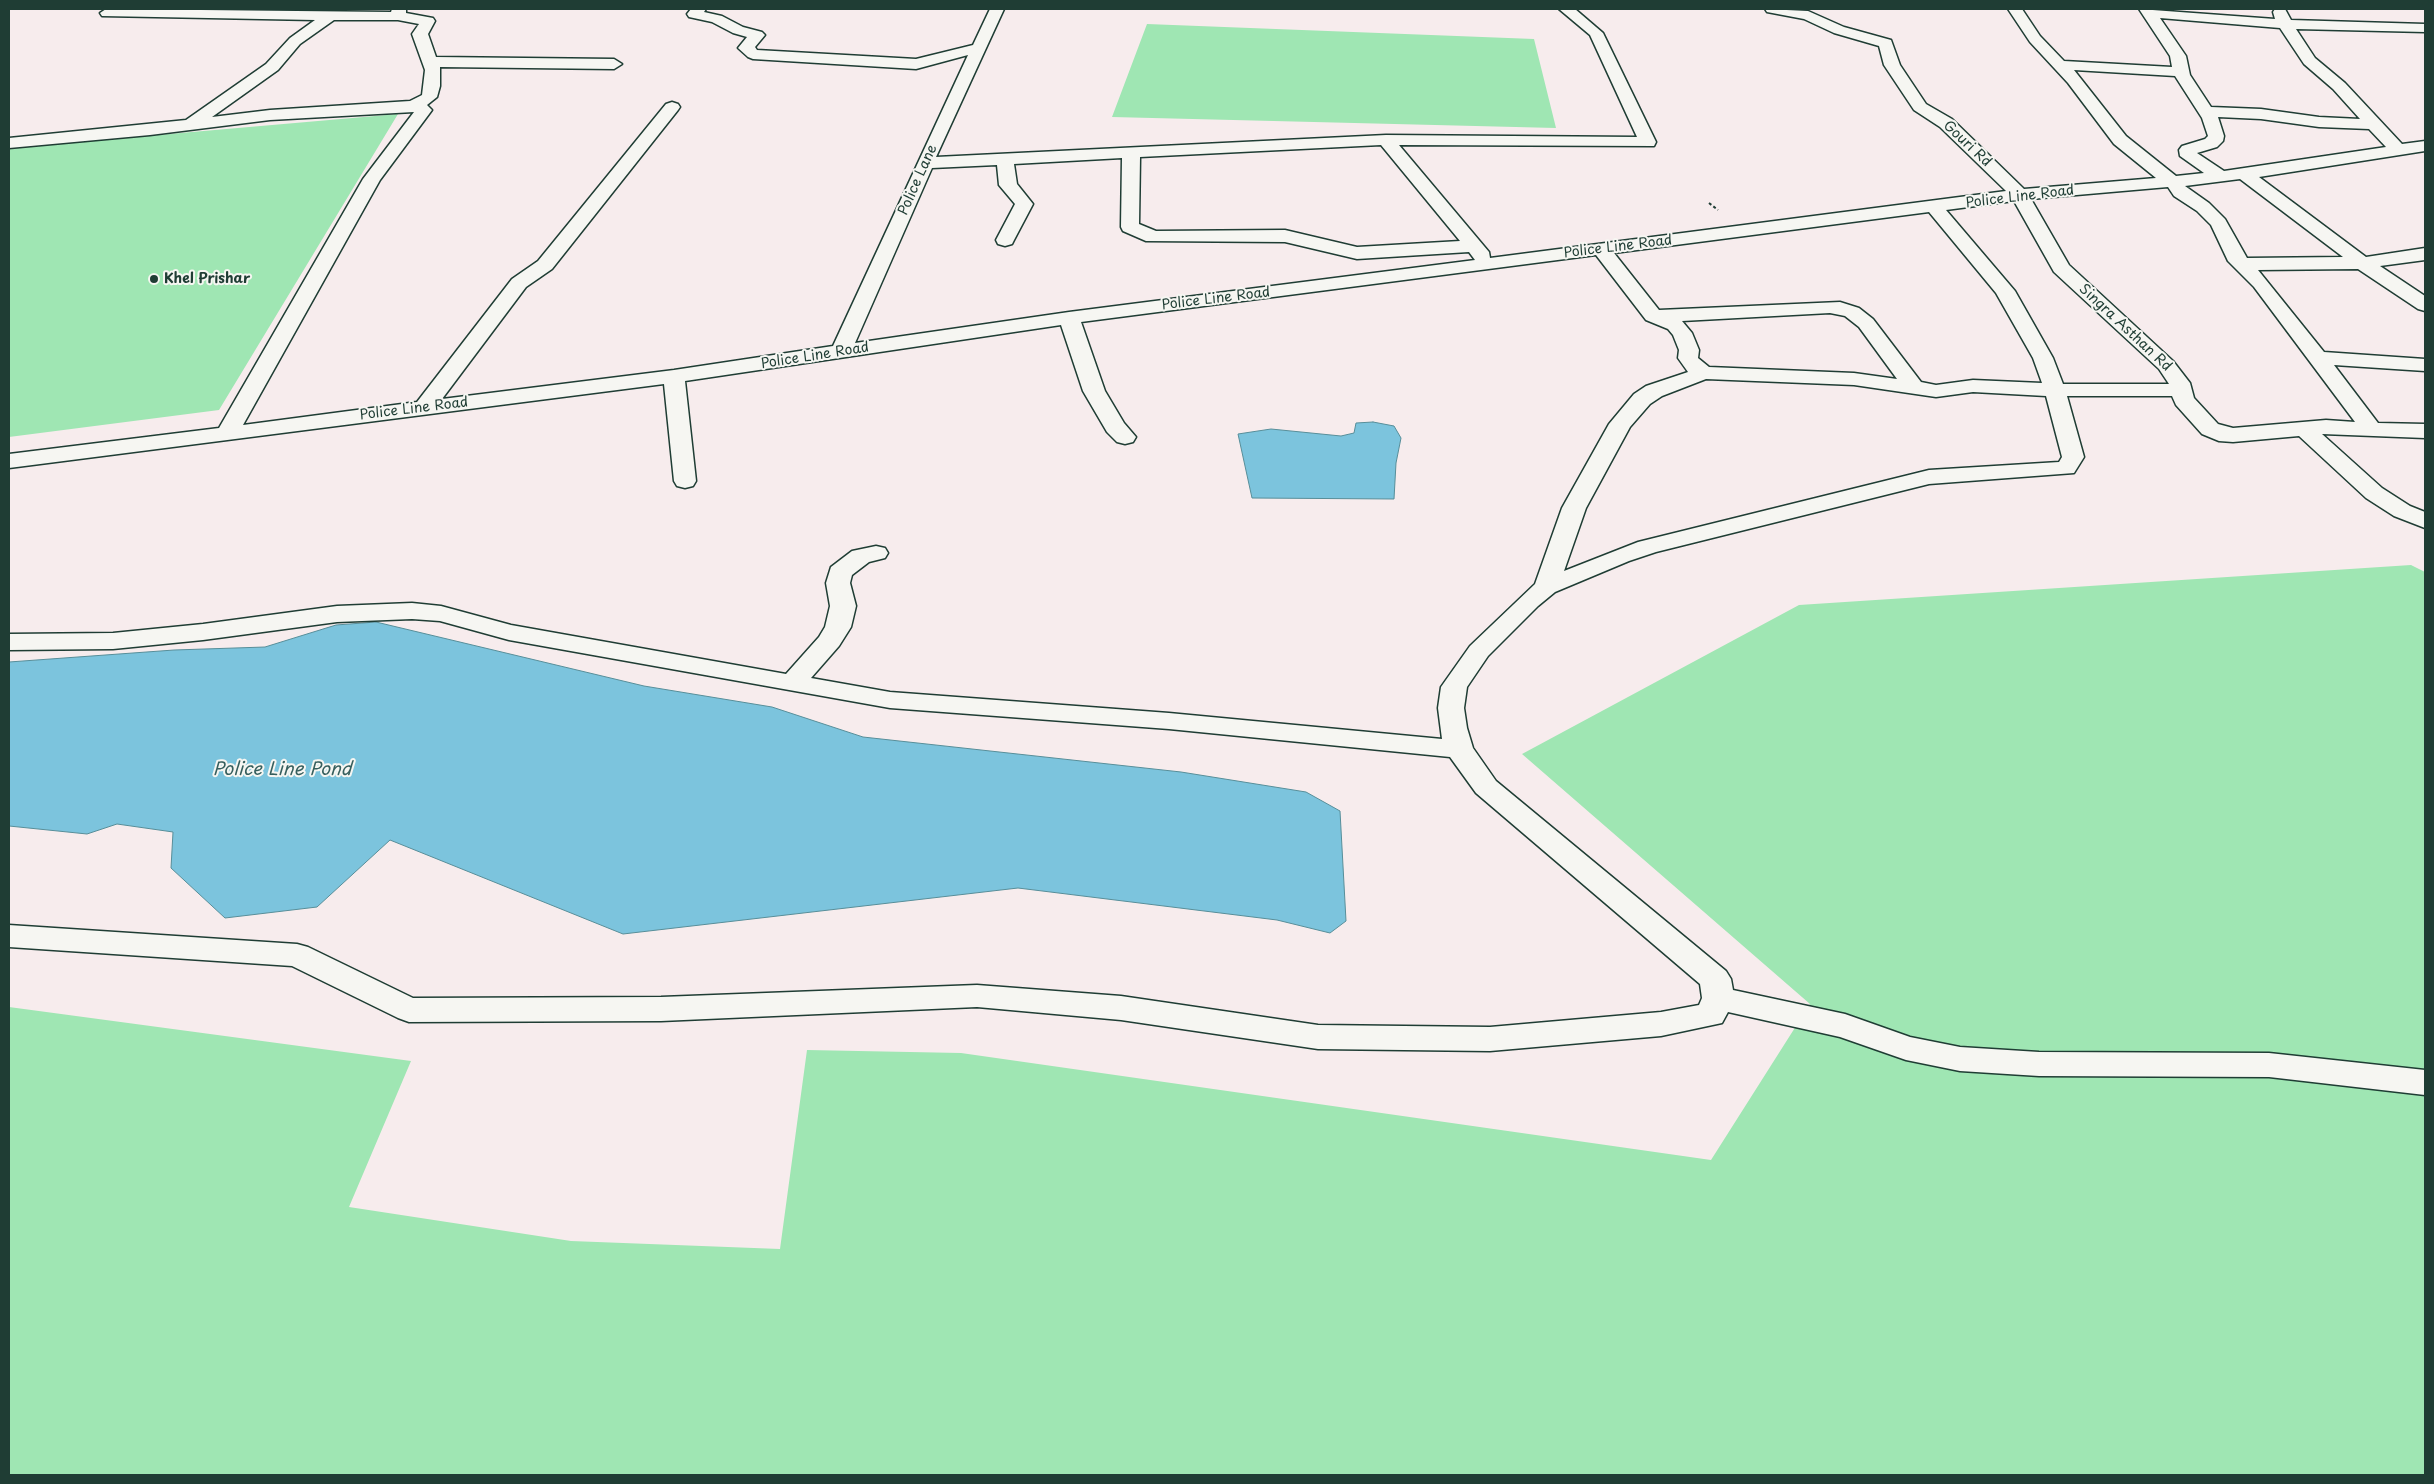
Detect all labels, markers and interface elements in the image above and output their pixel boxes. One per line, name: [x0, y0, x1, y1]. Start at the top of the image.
street label: Gouri Rd: [1939, 117, 1995, 171]
street label: Police Lane: [895, 142, 941, 218]
street label: Police Line Road: [1965, 182, 2075, 212]
street label: Police Line Road: [1563, 232, 1673, 262]
place label: Khel Prishar: [164, 271, 250, 287]
marker: Khel Prishar: [148, 273, 160, 285]
street label: Singra Asthan Rd: [2075, 281, 2175, 375]
street label: Police Line Road: [1161, 284, 1271, 314]
street label: Police Line Road: [760, 339, 870, 373]
street label: Police Line Road: [359, 394, 469, 424]
water label: Police Line Pond: [213, 759, 351, 781]

